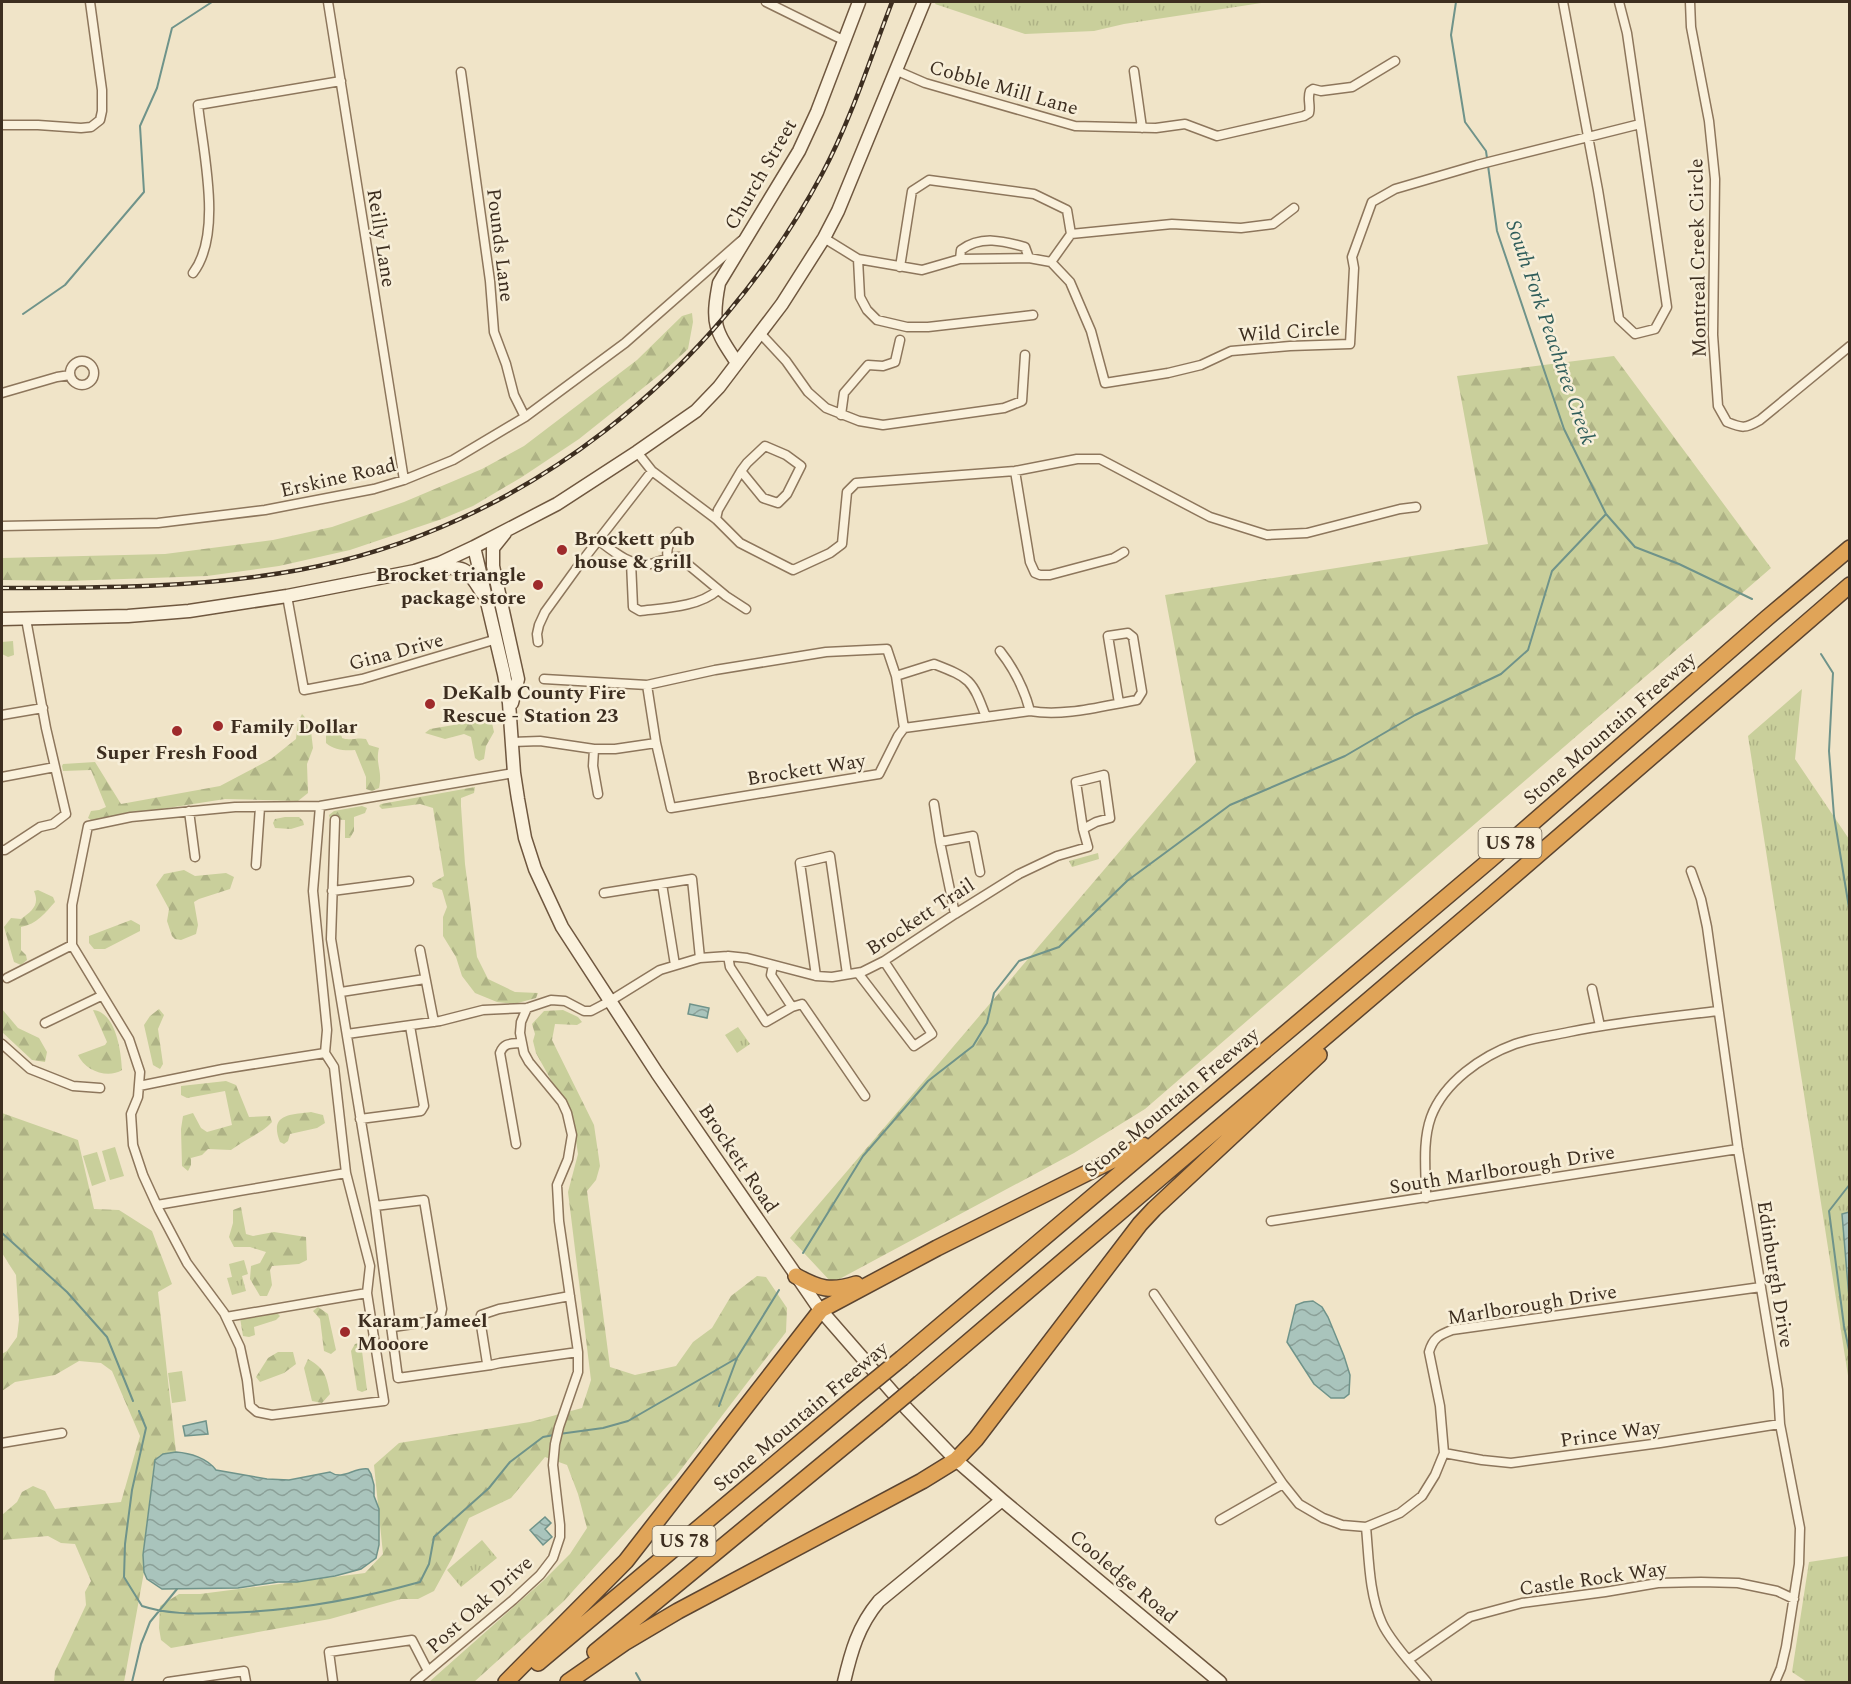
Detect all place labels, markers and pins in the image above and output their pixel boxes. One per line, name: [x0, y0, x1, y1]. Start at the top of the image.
place label: Brockett pub house & grill: [574, 524, 695, 577]
marker: Brockett pub house & grill: [555, 543, 569, 557]
place label: Brocket triangle package store: [376, 560, 526, 613]
marker: Brocket triangle package store: [531, 578, 545, 592]
place label: DeKalb County Fire Rescue - Station 23: [442, 678, 626, 731]
marker: DeKalb County Fire Rescue - Station 23: [423, 697, 437, 711]
place label: Family Dollar: [230, 712, 358, 742]
marker: Family Dollar: [211, 719, 225, 733]
marker: Super Fresh Food: [170, 724, 184, 738]
place label: Super Fresh Food: [96, 738, 258, 768]
place label: Karam Jameel Mooore: [357, 1306, 488, 1359]
marker: Karam Jameel Mooore: [338, 1325, 352, 1339]

